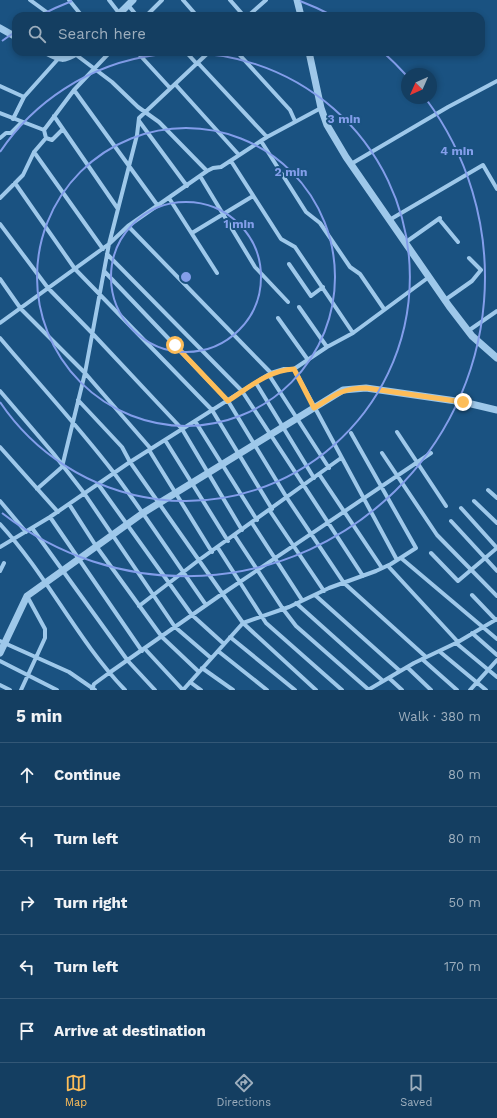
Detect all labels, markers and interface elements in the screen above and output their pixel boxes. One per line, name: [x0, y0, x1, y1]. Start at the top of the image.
search box: [12, 12, 485, 56]
icon: search: [26, 23, 48, 45]
text: Search here: [58, 25, 146, 43]
north arrow: [401, 68, 437, 104]
text: 3 min: [328, 112, 360, 126]
text: 4 min: [440, 144, 474, 158]
text: 2 min: [275, 165, 307, 179]
text: 1 min: [224, 217, 254, 231]
centre of rings: [179, 270, 193, 284]
route start: [166, 336, 184, 354]
route end: [454, 393, 472, 411]
text: 5 min: [16, 706, 62, 726]
text: Walk · 380 m: [398, 709, 481, 724]
icon: ahead: [16, 764, 38, 786]
text: Continue: [54, 766, 121, 784]
text: 80 m: [448, 767, 481, 782]
icon: left: [16, 828, 38, 850]
text: Turn left: [54, 830, 118, 848]
text: 80 m: [448, 831, 481, 846]
icon: right: [16, 892, 38, 914]
text: Turn right: [54, 894, 127, 912]
text: 50 m: [449, 895, 481, 910]
icon: left: [16, 956, 38, 978]
text: Turn left: [54, 958, 118, 976]
text: 170 m: [444, 959, 481, 974]
icon: arrive: [16, 1020, 38, 1042]
text: Arrive at destination: [54, 1022, 206, 1040]
tab: Map: [65, 1072, 87, 1109]
tab: Directions: [217, 1072, 271, 1109]
tab: Saved: [400, 1072, 432, 1109]

